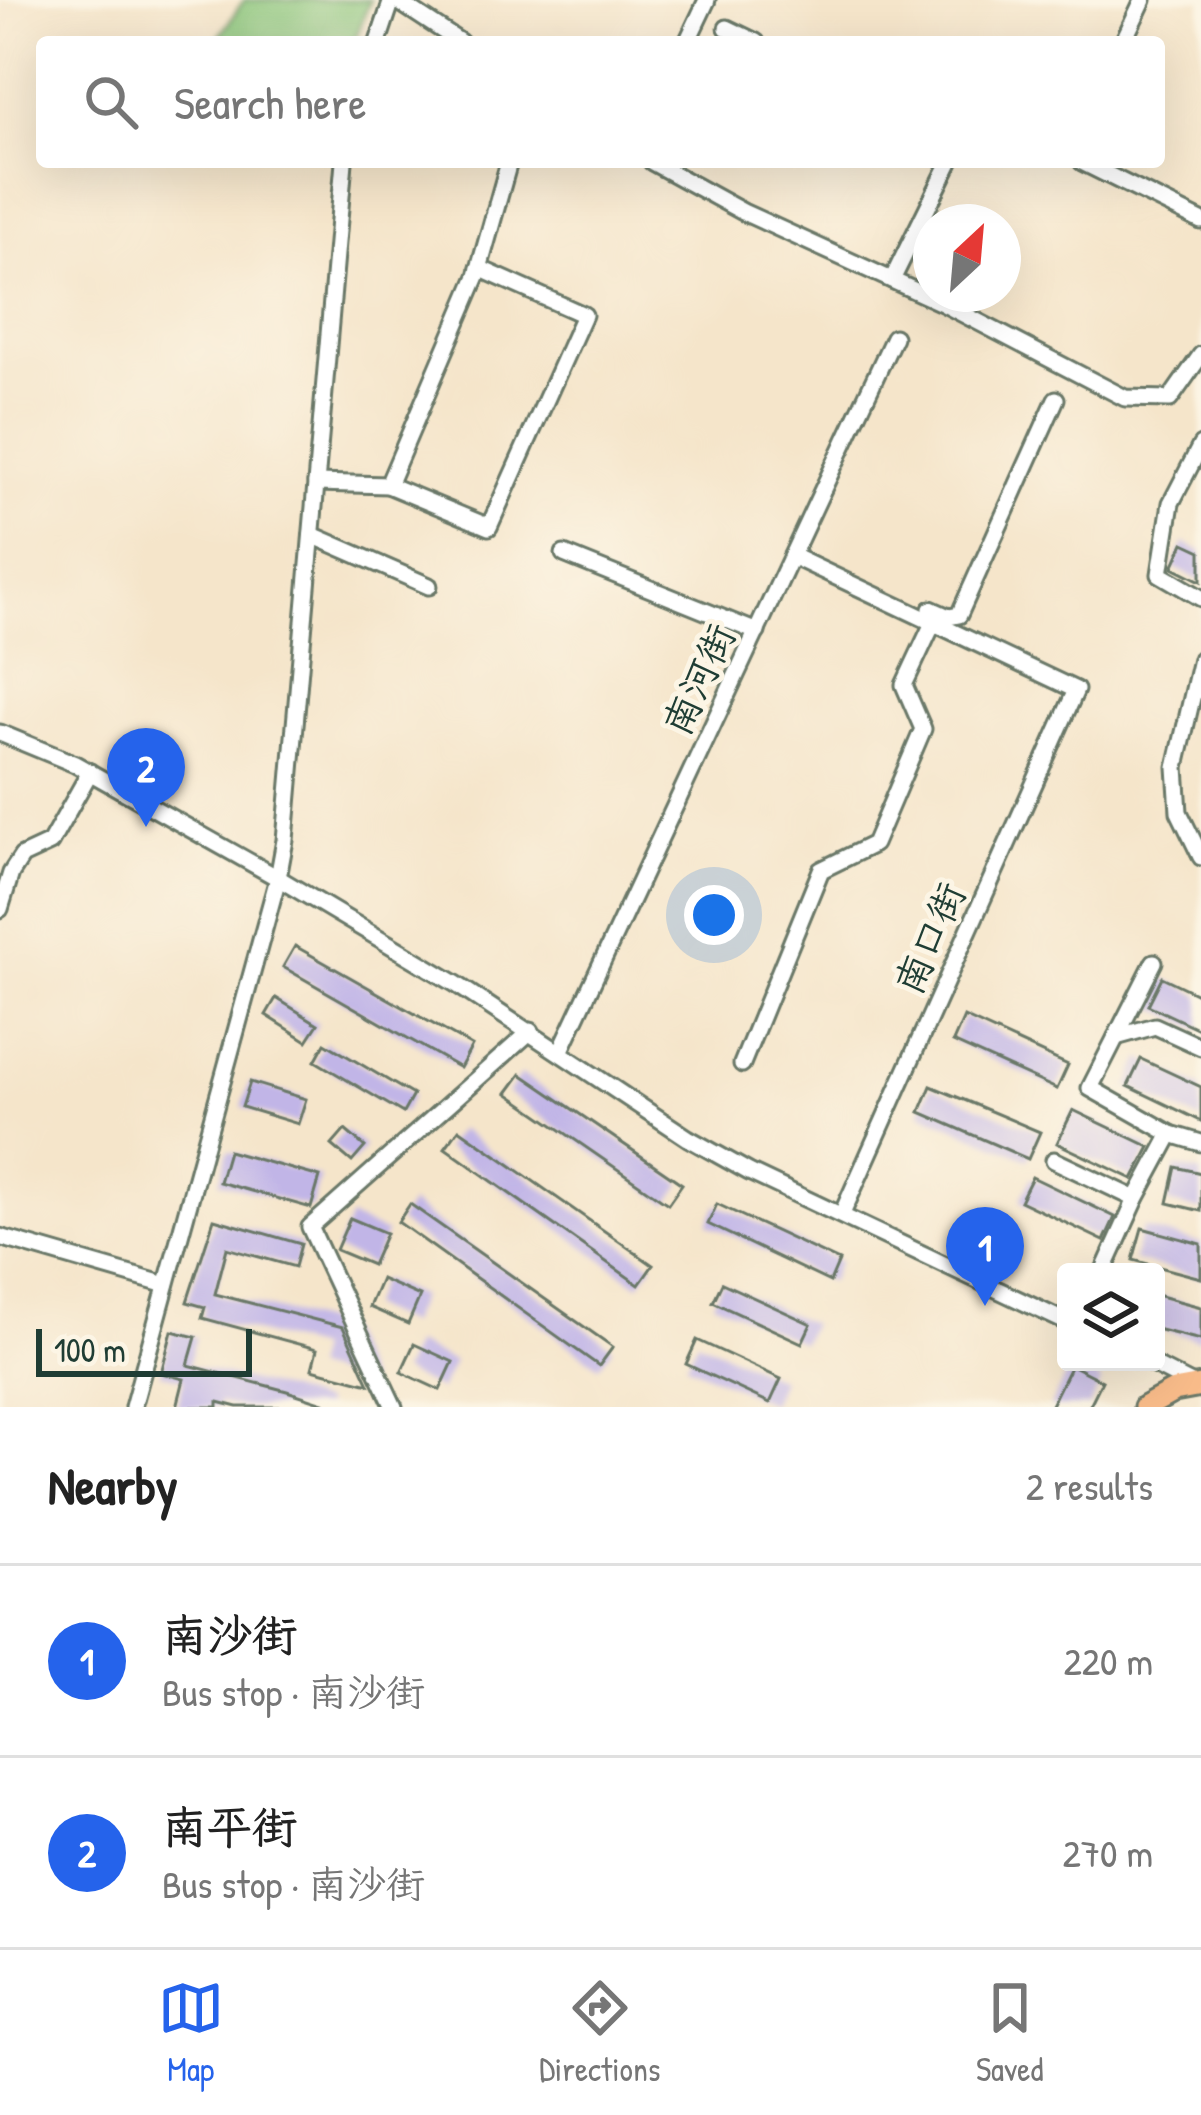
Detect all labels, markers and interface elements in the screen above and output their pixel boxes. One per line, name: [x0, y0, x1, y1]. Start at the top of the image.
search box: [36, 36, 1165, 168]
icon: search: [78, 69, 144, 135]
text: Search here: [174, 72, 366, 133]
north arrow: [913, 204, 1021, 312]
street label: 南河街: [649, 615, 747, 743]
pin: 2: [107, 728, 185, 827]
street label: 南口街: [881, 874, 977, 1002]
your location: [684, 885, 744, 945]
pin: 1: [946, 1207, 1024, 1306]
map controls: [1057, 1263, 1165, 1371]
button: layers: [1057, 1263, 1165, 1371]
scale bar: [36, 1323, 252, 1376]
text: 100 m: [54, 1328, 126, 1372]
text: Nearby: [48, 1451, 178, 1520]
text: 2 results: [1026, 1459, 1153, 1512]
text: 南沙街: [162, 1604, 297, 1665]
text: 1: [80, 1634, 94, 1687]
text: 220 m: [1064, 1634, 1153, 1687]
text: Bus stop · 南沙街: [162, 1665, 425, 1718]
text: 南平街: [162, 1796, 297, 1857]
text: 2: [78, 1826, 96, 1879]
text: 270 m: [1062, 1826, 1153, 1879]
text: Bus stop · 南沙街: [162, 1857, 425, 1910]
tab: Map: [158, 1975, 224, 2091]
tab: Directions: [539, 1975, 661, 2091]
tab: Saved: [976, 1975, 1043, 2091]

